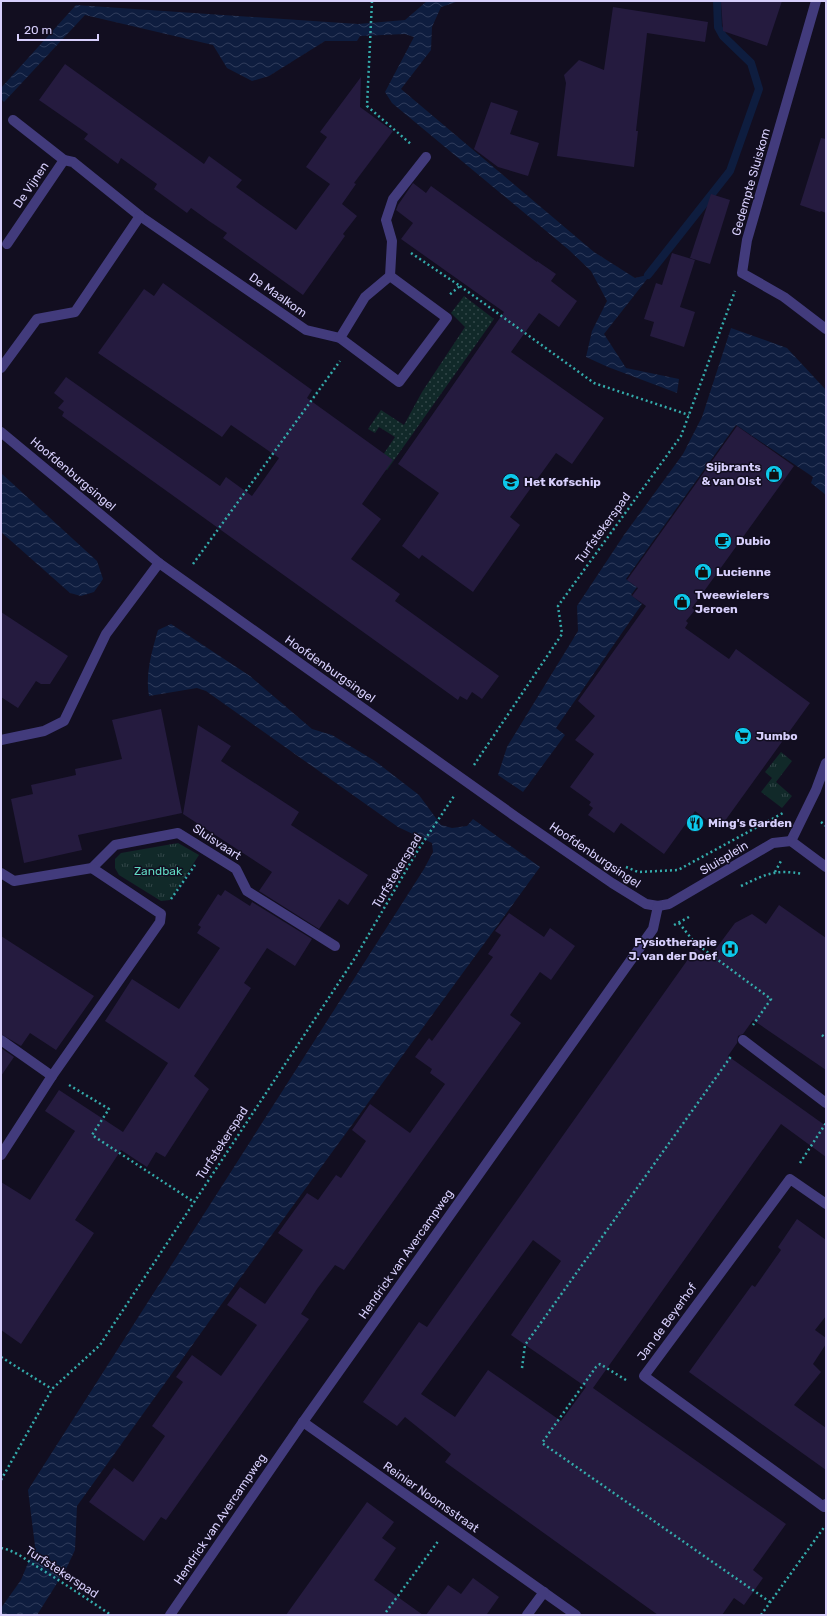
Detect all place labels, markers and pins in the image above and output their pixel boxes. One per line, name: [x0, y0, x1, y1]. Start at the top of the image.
place label: Sijbrants & van Olst: [701, 460, 761, 488]
shop icon: Sijbrants & van Olst: [764, 464, 784, 484]
school or university icon: Het Kofschip: [501, 472, 521, 492]
place label: Het Kofschip: [524, 475, 601, 489]
cafe icon: Dubio: [713, 531, 733, 551]
place label: Dubio: [736, 534, 771, 548]
shop icon: Lucienne: [693, 562, 713, 582]
place label: Lucienne: [716, 565, 771, 579]
place label: Tweewielers Jeroen: [695, 588, 770, 616]
shop icon: Tweewielers Jeroen: [672, 592, 692, 612]
supermarket icon: Jumbo: [733, 726, 753, 746]
place label: Jumbo: [756, 729, 798, 743]
restaurant icon: Ming's Garden: [685, 813, 705, 833]
place label: Ming's Garden: [708, 816, 792, 830]
place label: Fysiotherapie J. van der Doef: [628, 935, 718, 963]
hospital icon: Fysiotherapie J. van der Doef: [720, 939, 740, 959]

